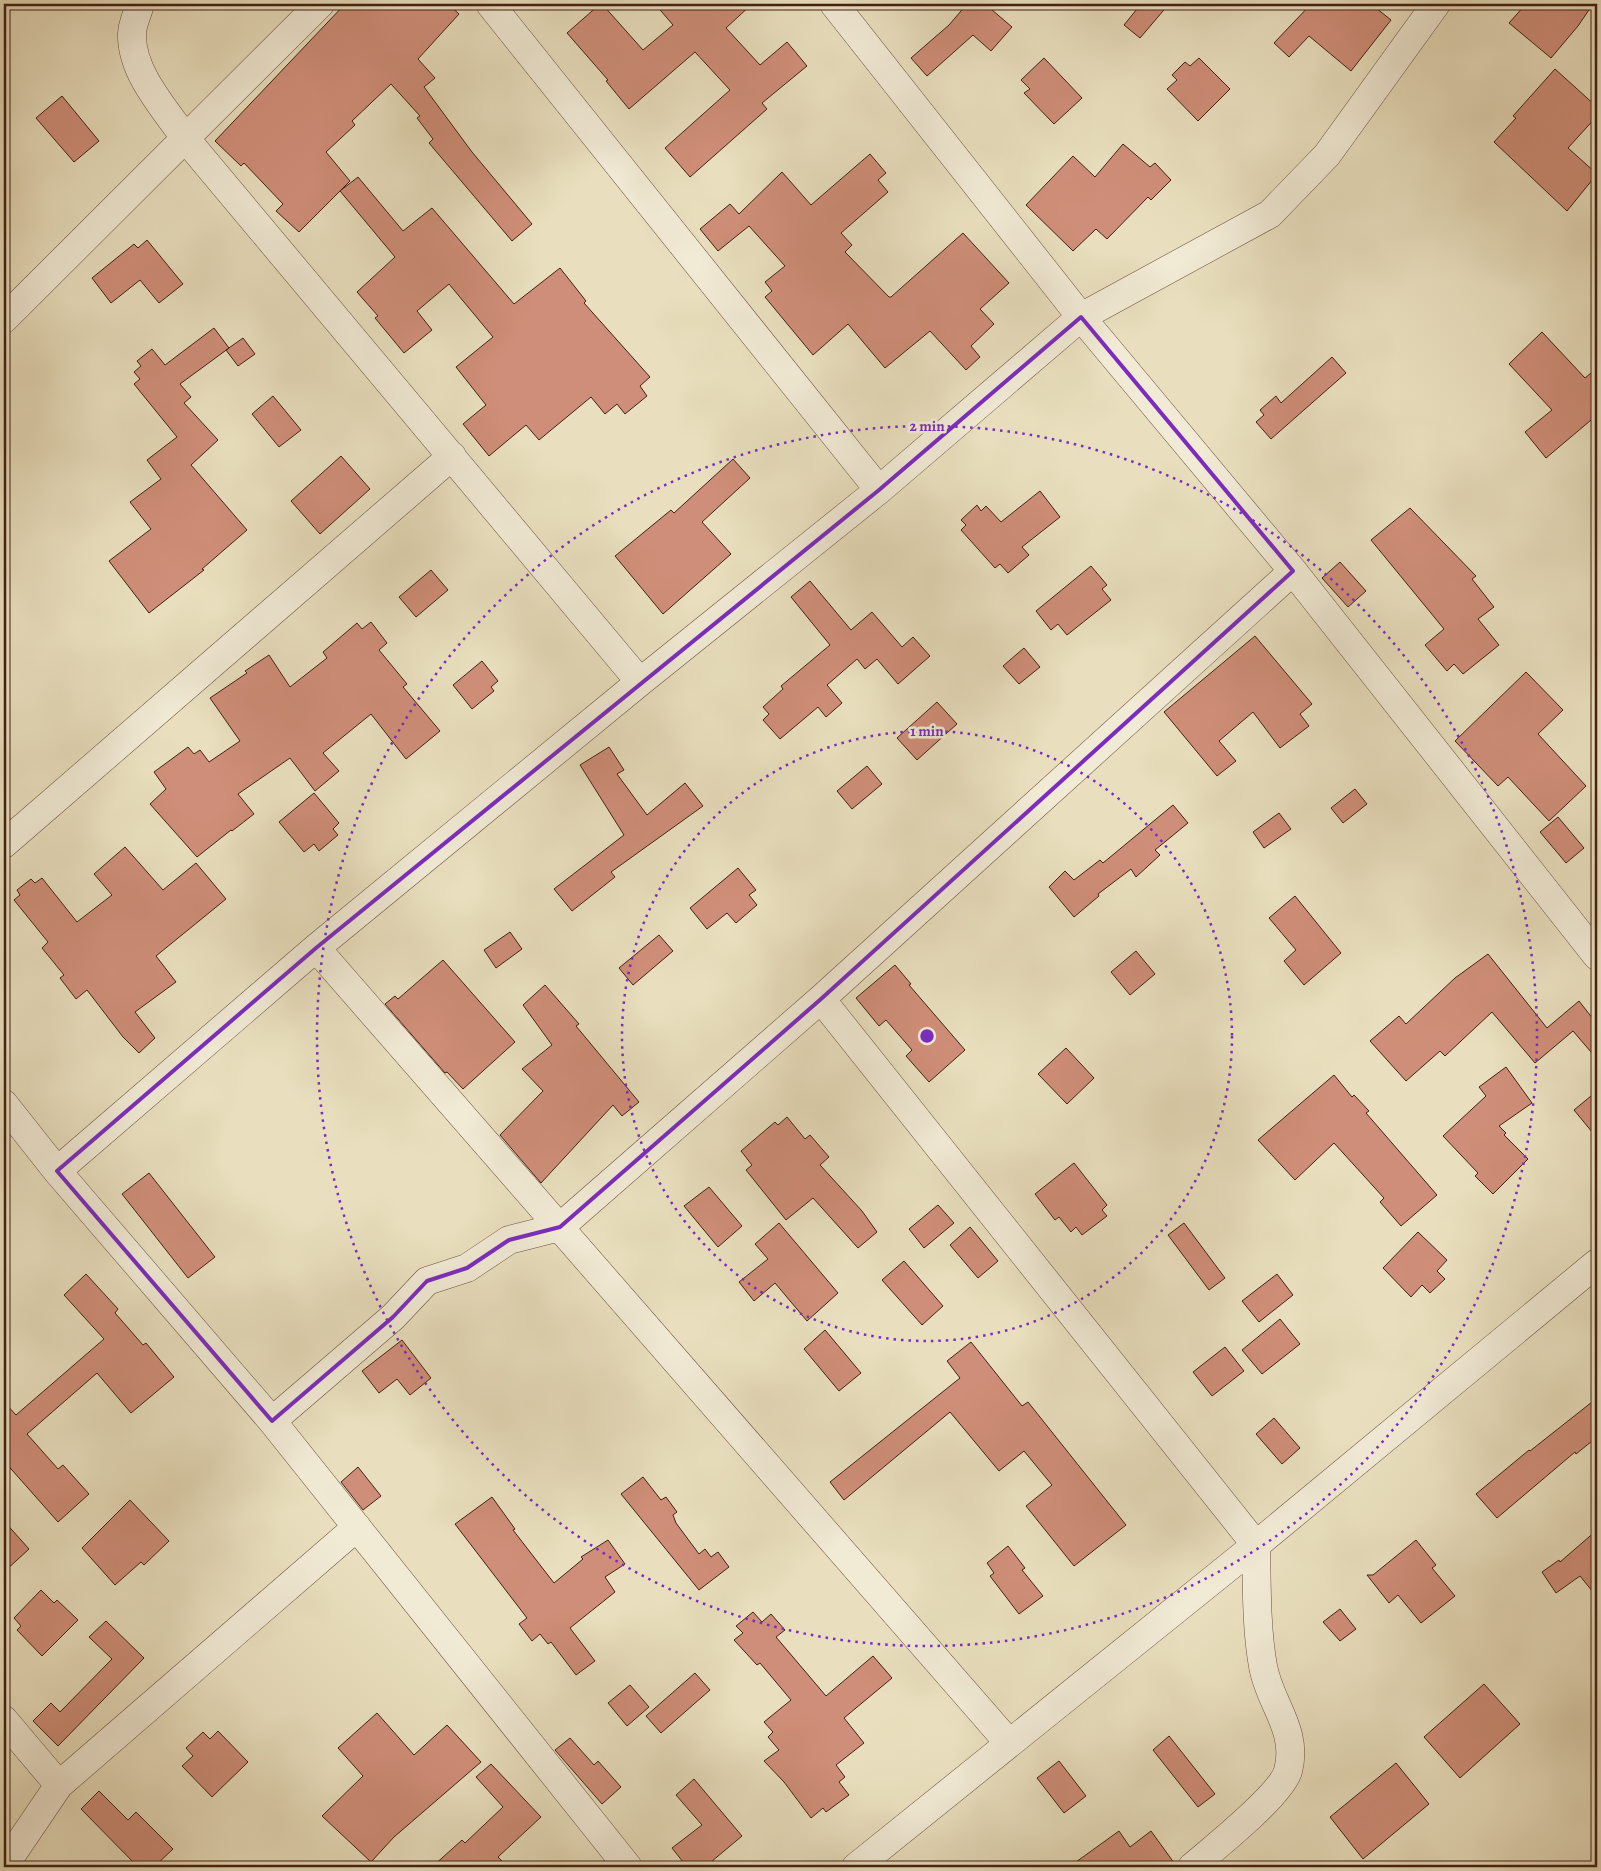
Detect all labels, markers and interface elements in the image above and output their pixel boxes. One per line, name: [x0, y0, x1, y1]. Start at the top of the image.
text: 2 min: [909, 416, 945, 436]
text: 1 min: [910, 721, 944, 741]
centre of rings: [918, 1027, 936, 1045]

